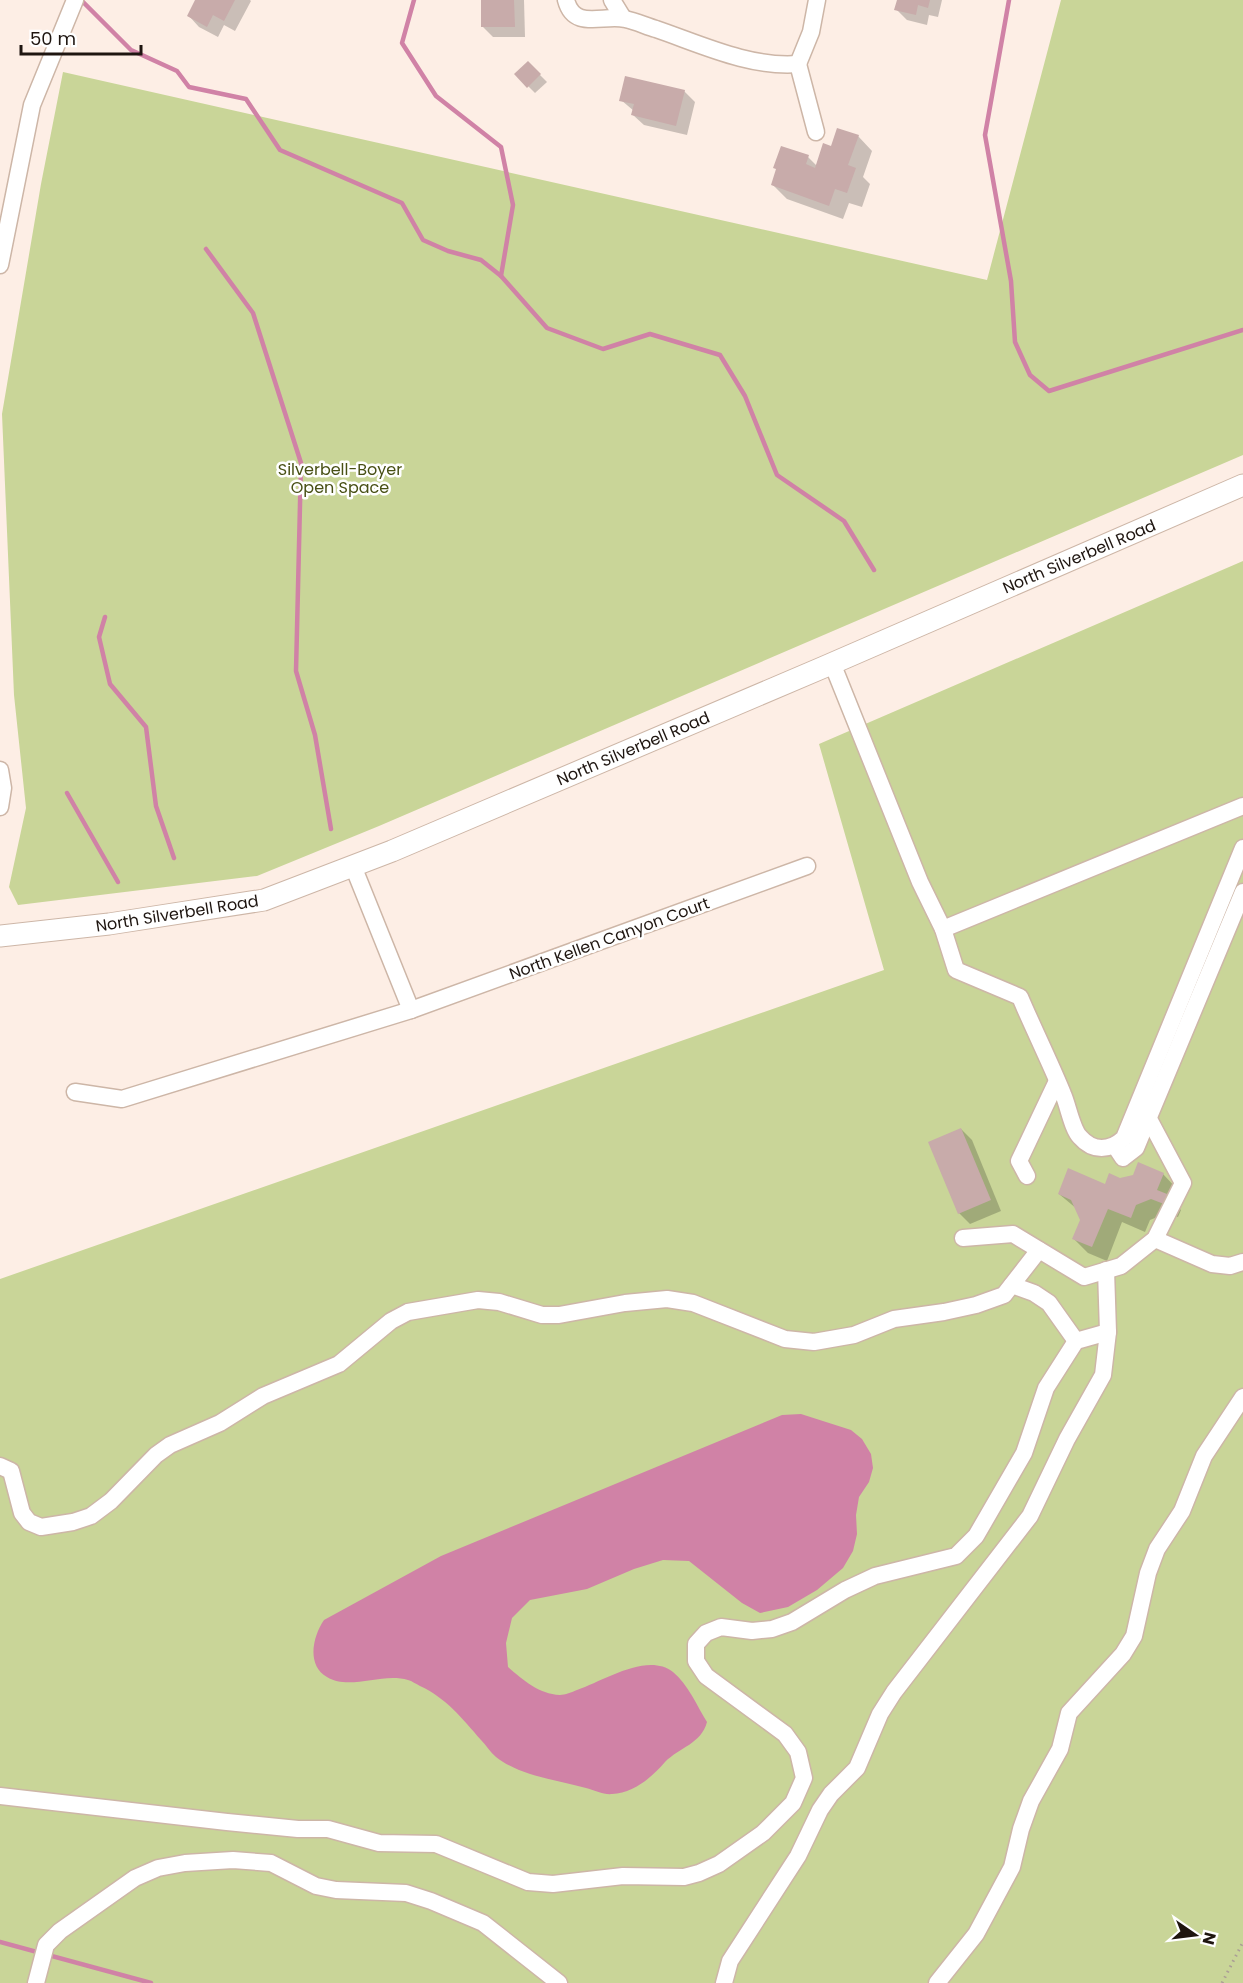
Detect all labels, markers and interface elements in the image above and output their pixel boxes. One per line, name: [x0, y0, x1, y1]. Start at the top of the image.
scale bar: [21, 18, 141, 56]
text: 50 m: [30, 26, 76, 51]
park label: Silverbell-Boyer Open Space: [278, 458, 402, 499]
street label: North Silverbell Road: [999, 514, 1159, 599]
street label: North Silverbell Road: [553, 706, 713, 791]
street label: North Silverbell Road: [94, 889, 260, 938]
street label: North Kellen Canyon Court: [506, 891, 713, 985]
north arrow: [1165, 1905, 1225, 1965]
text: N: [1196, 1930, 1222, 1947]

